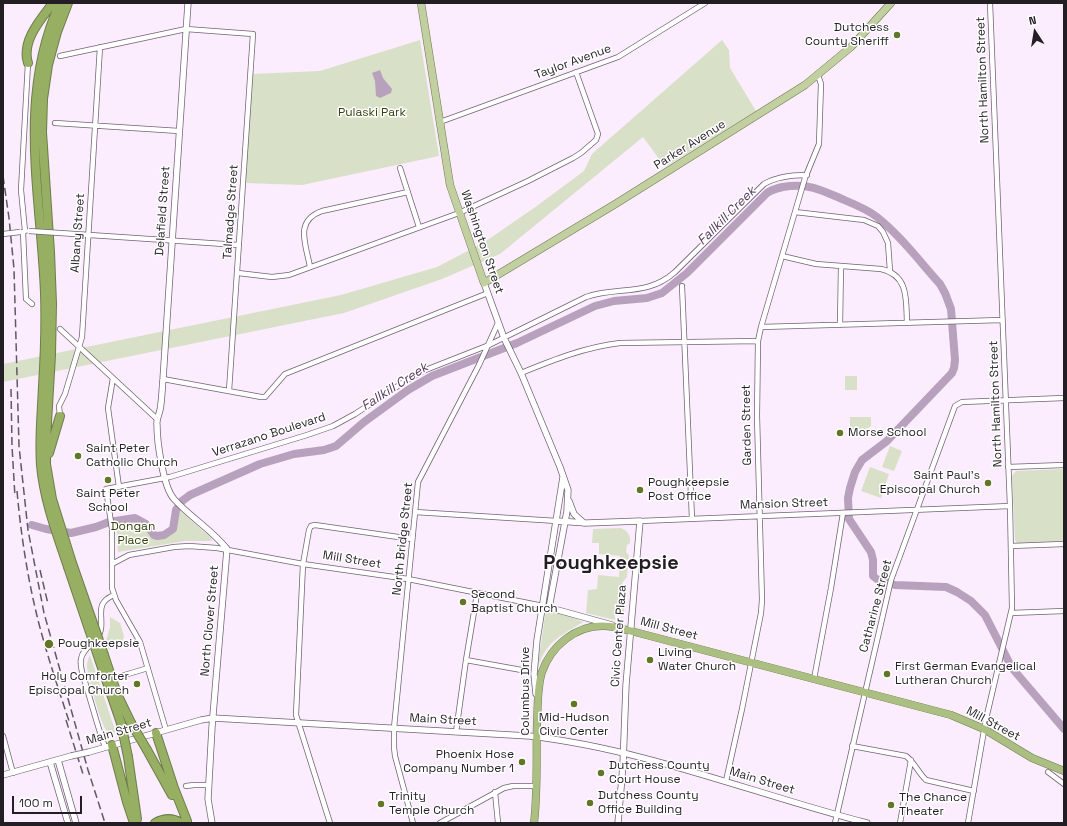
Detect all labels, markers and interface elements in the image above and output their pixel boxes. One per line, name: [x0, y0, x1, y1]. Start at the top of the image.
north arrow: [1015, 12, 1055, 52]
text: N: [1027, 13, 1038, 28]
street label: North Hamilton Street: [974, 16, 992, 144]
place label: Dutchess County Sheriff: [805, 21, 889, 49]
marker: Dutchess County Sheriff: [892, 30, 902, 40]
street label: Taylor Avenue: [533, 41, 613, 83]
park label: Pulaski Park: [338, 106, 406, 120]
street label: Parker Avenue: [652, 117, 728, 173]
street label: Talmadge Street: [220, 164, 242, 260]
street label: Delafield Street: [153, 166, 173, 256]
water label: Fallkill Creek: [695, 184, 759, 248]
street label: Washington Street: [457, 188, 507, 296]
street label: Albany Street: [68, 193, 88, 273]
street label: North Hamilton Street: [987, 340, 1005, 468]
water label: Fallkill Creek: [359, 360, 431, 414]
street label: Garden Street: [739, 384, 755, 466]
street label: Verrazano Boulevard: [210, 410, 328, 460]
place label: Morse School: [848, 426, 926, 440]
marker: Morse School: [835, 428, 845, 438]
place label: Saint Peter Catholic Church: [86, 442, 178, 470]
marker: Saint Peter Catholic Church: [73, 451, 83, 461]
place label: Saint Paul's Episcopal Church: [880, 469, 980, 497]
marker: Saint Peter School: [103, 475, 113, 485]
place label: Poughkeepsie Post Office: [648, 476, 729, 504]
marker: Saint Paul's Episcopal Church: [983, 478, 993, 488]
street label: North Bridge Street: [390, 482, 416, 596]
marker: Poughkeepsie Post Office: [635, 485, 645, 495]
place label: Saint Peter School: [76, 487, 140, 515]
street label: Mansion Street: [740, 495, 828, 513]
park label: Dongan Place: [111, 520, 155, 548]
street label: Mill Street: [322, 548, 382, 572]
district label: Poughkeepsie: [543, 552, 679, 576]
street label: Catharine Street: [857, 558, 895, 654]
street label: North Clover Street: [198, 565, 222, 677]
street label: Civic Center Plaza: [608, 584, 630, 688]
place label: Second Baptist Church: [471, 588, 558, 616]
marker: Second Baptist Church: [458, 597, 468, 607]
street label: Mill Street: [639, 614, 699, 644]
place label: Poughkeepsie: [58, 637, 139, 651]
marker: Poughkeepsie: [43, 638, 55, 650]
place label: Living Water Church: [658, 646, 736, 674]
street label: Columbus Drive: [519, 647, 533, 735]
marker: Living Water Church: [645, 655, 655, 665]
place label: First German Evangelical Lutheran Church: [895, 660, 1036, 688]
marker: First German Evangelical Lutheran Church: [882, 669, 892, 679]
place label: Holy Comforter Episcopal Church: [29, 670, 129, 698]
marker: Holy Comforter Episcopal Church: [132, 679, 142, 689]
marker: Mid-Hudson Civic Center: [569, 699, 579, 709]
street label: Mill Street: [964, 704, 1022, 744]
street label: Main Street: [409, 711, 477, 729]
place label: Mid-Hudson Civic Center: [539, 711, 609, 739]
street label: Main Street: [85, 716, 153, 748]
place label: Phoenix Hose Company Number 1: [403, 748, 514, 776]
marker: Phoenix Hose Company Number 1: [517, 757, 527, 767]
place label: Dutchess County Court House: [609, 759, 709, 787]
street label: Main Street: [728, 764, 796, 798]
marker: Dutchess County Court House: [596, 768, 606, 778]
scale bar: [14, 788, 84, 814]
place label: Dutchess County Office Building: [598, 789, 698, 817]
place label: Trinity Temple Church: [389, 790, 474, 818]
place label: The Chance Theater: [899, 791, 967, 819]
text: 100 m: [19, 795, 53, 811]
marker: Dutchess County Office Building: [585, 798, 595, 808]
marker: Trinity Temple Church: [376, 799, 386, 809]
marker: The Chance Theater: [886, 800, 896, 810]

